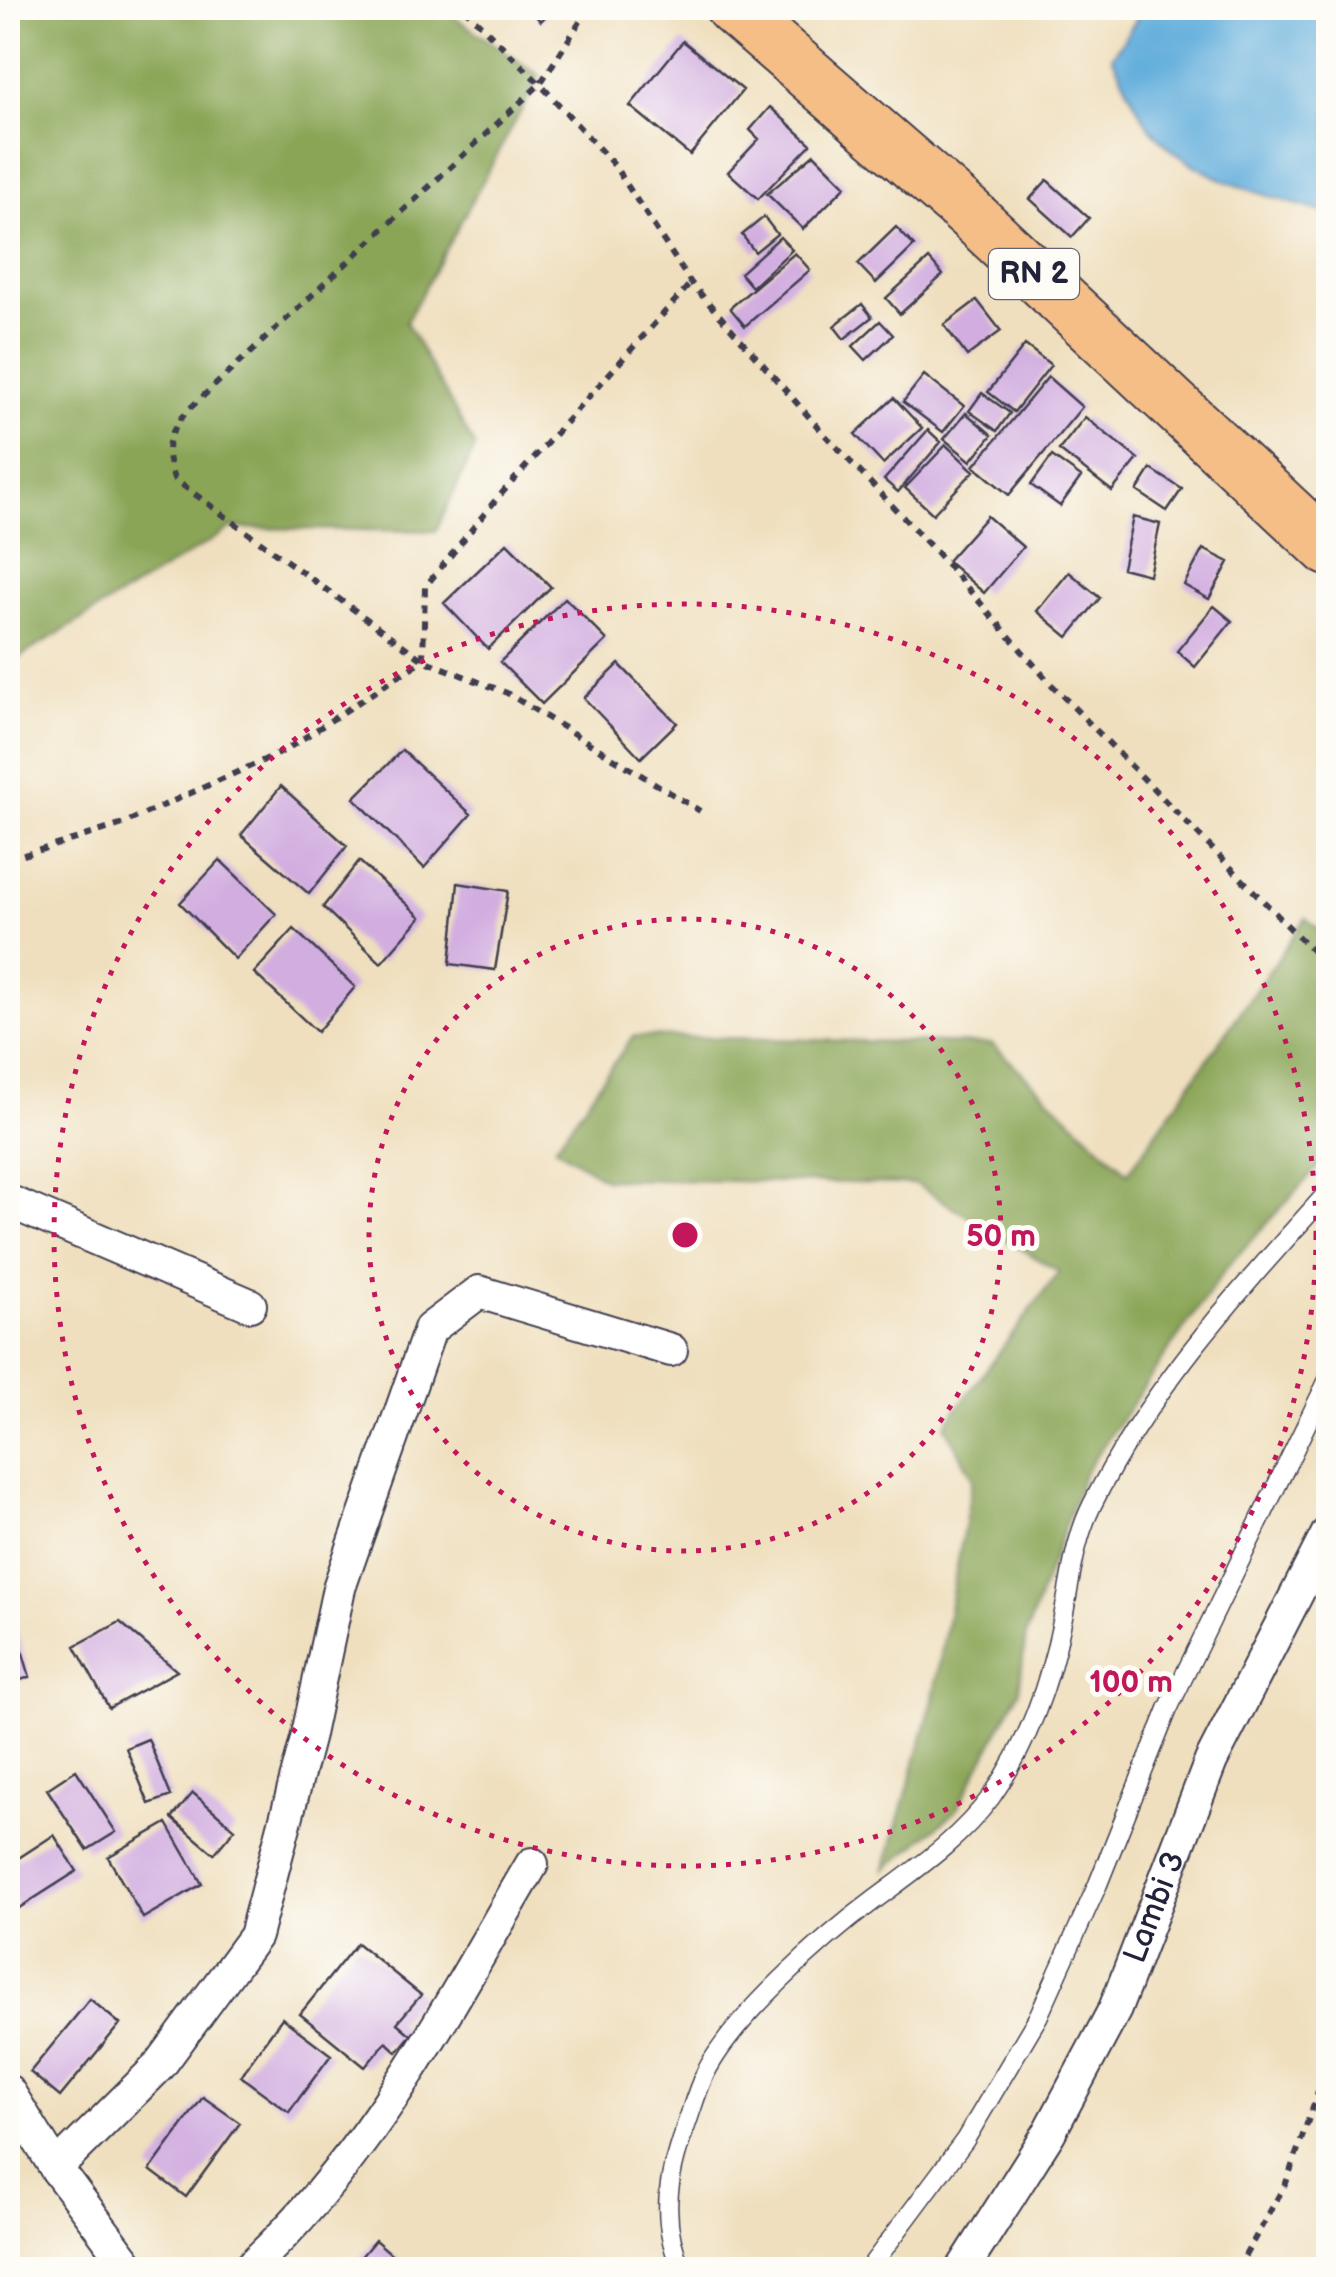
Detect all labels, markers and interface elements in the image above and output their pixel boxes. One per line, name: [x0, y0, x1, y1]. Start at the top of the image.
road number: RN 2: [989, 249, 1079, 299]
centre of rings: [667, 1217, 703, 1253]
text: 50 m: [966, 1219, 1036, 1255]
text: 100 m: [1089, 1665, 1173, 1701]
street label: Lambi 3: [1115, 1846, 1194, 1968]

